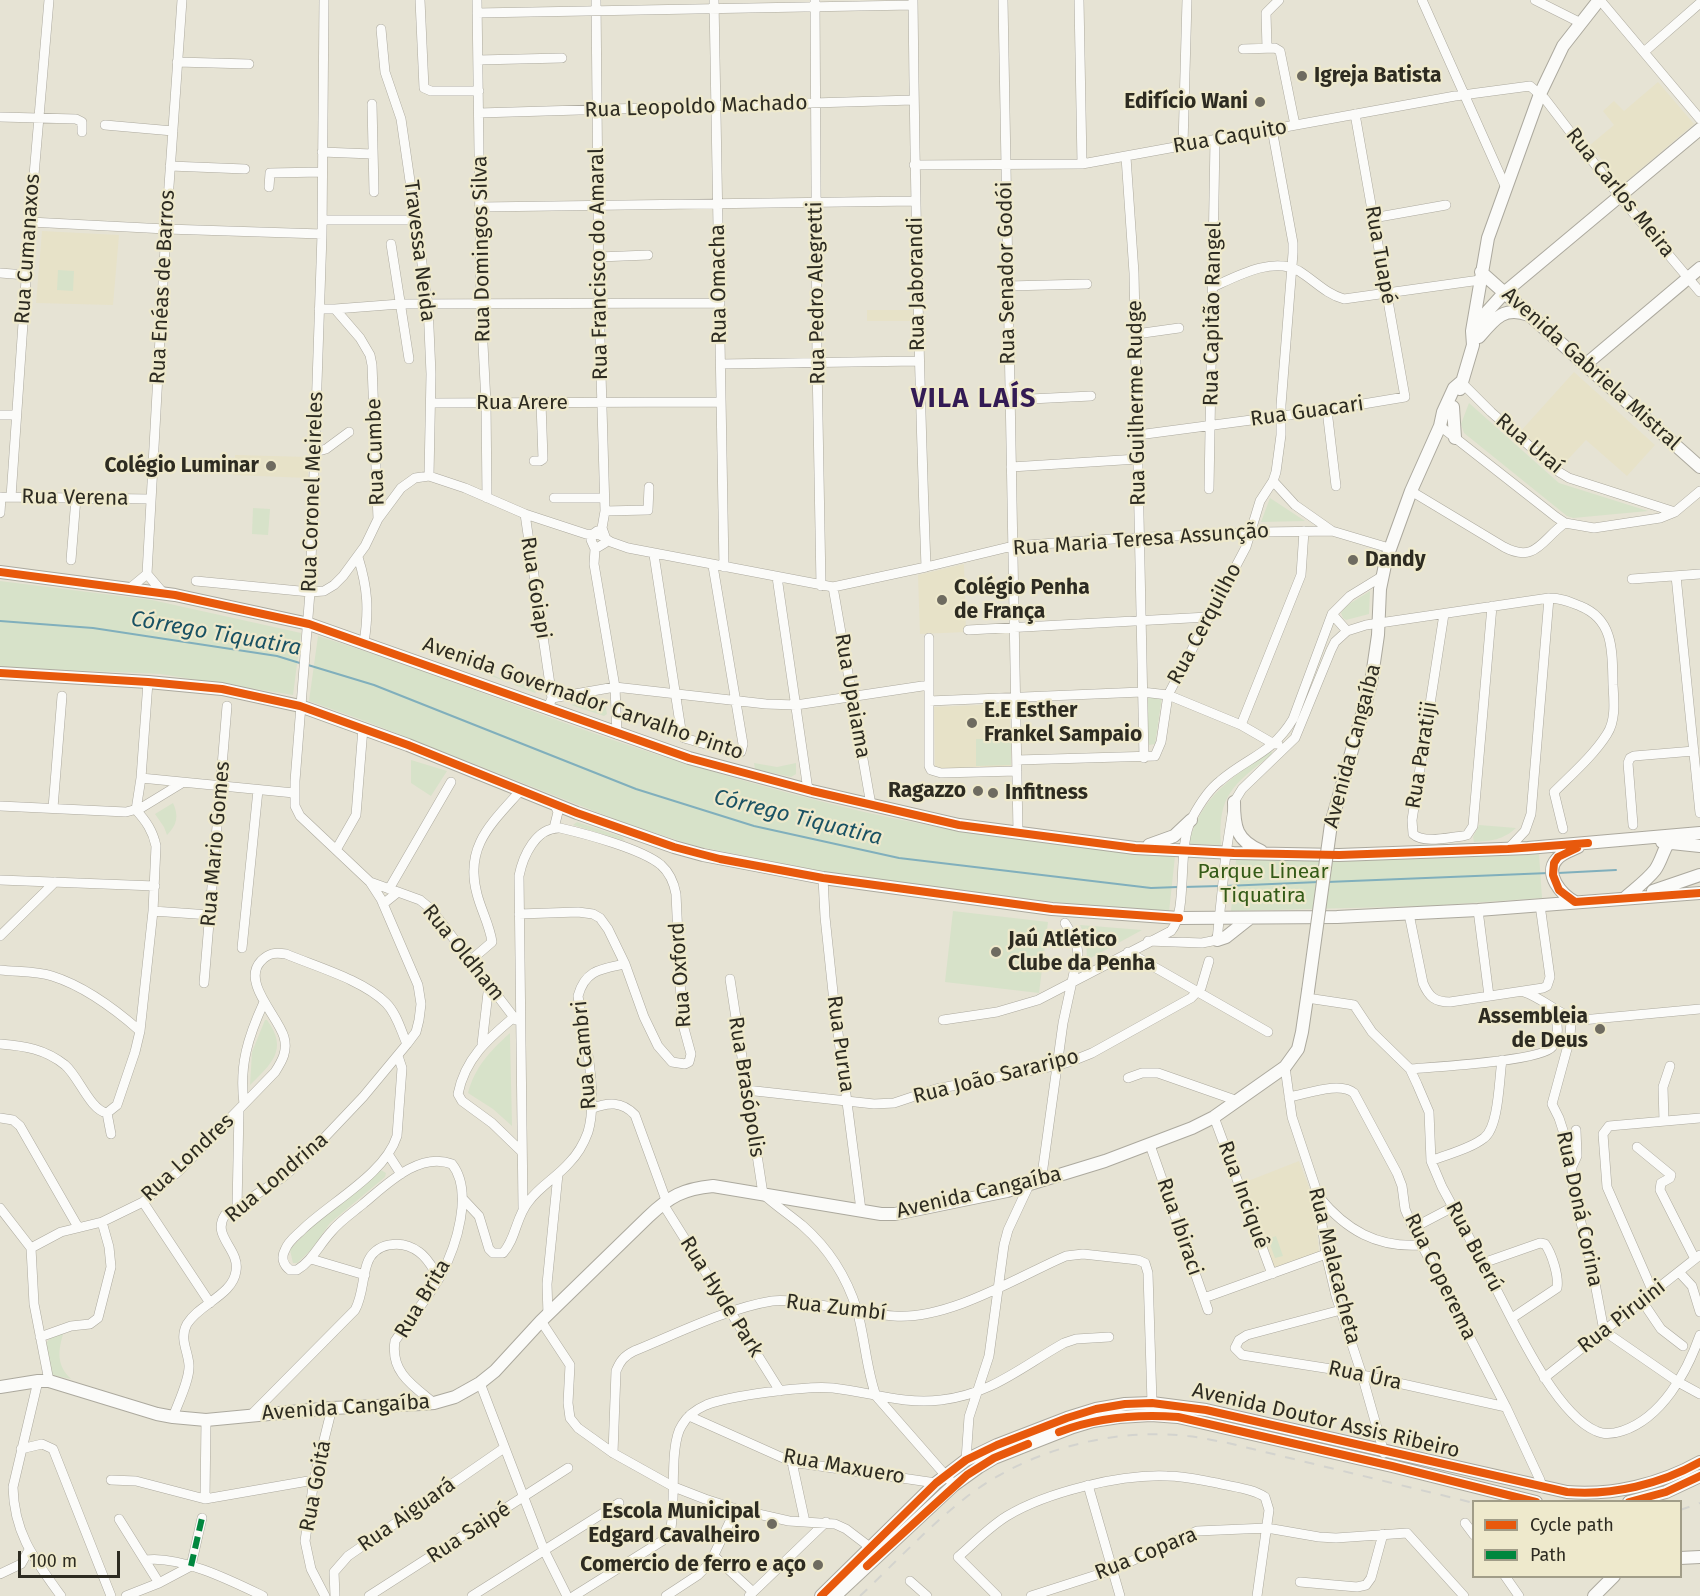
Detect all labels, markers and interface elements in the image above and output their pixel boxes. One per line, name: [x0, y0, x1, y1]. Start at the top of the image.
place label: Igreja Batista: [1314, 63, 1441, 89]
marker: Igreja Batista: [1295, 69, 1309, 83]
place label: Edifício Wani: [1124, 89, 1248, 115]
street label: Rua Leopoldo Machado: [584, 91, 808, 123]
marker: Edifício Wani: [1253, 95, 1267, 109]
street label: Rua Caquito: [1171, 115, 1289, 159]
street label: Rua Carlos Meira: [1560, 123, 1680, 263]
street label: Rua Francisco do Amaral: [584, 148, 614, 380]
street label: Rua Domingos Silva: [468, 155, 496, 343]
street label: Rua Cumanaxos: [10, 173, 46, 325]
street label: Travessa Neida: [398, 179, 440, 323]
street label: Rua Senador Godói: [993, 181, 1021, 365]
street label: Rua Enéas de Barros: [145, 189, 181, 385]
street label: Rua Pedro Alegretti: [803, 201, 831, 385]
street label: Rua Tuapé: [1359, 204, 1401, 306]
street label: Rua Jaborandi: [903, 217, 931, 351]
street label: Rua Capitão Rangel: [1199, 222, 1227, 406]
street label: Rua Omacha: [705, 224, 733, 344]
street label: Avenida Gabriela Mistral: [1497, 282, 1685, 456]
street label: Rua Guilherme Rudge: [1123, 300, 1151, 506]
district label: VILA LAÍS: [911, 383, 1037, 415]
street label: Rua Arere: [476, 390, 568, 416]
street label: Rua Coronel Meireles: [297, 391, 329, 593]
street label: Rua Guacari: [1249, 392, 1365, 432]
street label: Rua Cumbe: [362, 398, 390, 506]
street label: Rua Uraí: [1490, 408, 1568, 480]
place label: Colégio Luminar: [104, 453, 259, 479]
marker: Colégio Luminar: [264, 459, 278, 473]
street label: Rua Verena: [21, 484, 129, 512]
street label: Rua Maria Teresa Assunção: [1012, 518, 1270, 562]
street label: Rua Goiapi: [514, 535, 556, 641]
place label: Dandy: [1365, 547, 1426, 573]
marker: Dandy: [1346, 553, 1360, 567]
street label: Rua Cerquilho: [1163, 559, 1247, 689]
place label: Colégio Penha de França: [954, 575, 1090, 625]
marker: Colégio Penha de França: [935, 593, 949, 607]
water label: Córrego Tiquatira: [129, 606, 303, 662]
street label: Avenida Governador Carvalho Pinto: [419, 632, 747, 766]
street label: Rua Upaiama: [829, 632, 875, 760]
street label: Avenida Cangaíba: [1319, 661, 1387, 831]
place label: E.E Esther Frankel Sampaio: [984, 698, 1142, 748]
street label: Rua Paratiji: [1401, 699, 1443, 811]
marker: E.E Esther Frankel Sampaio: [965, 716, 979, 730]
street label: Rua Mario Gomes: [196, 760, 236, 928]
place label: Ragazzo: [888, 778, 966, 804]
place label: Infitness: [1005, 780, 1088, 806]
water label: Córrego Tiquatira: [711, 784, 885, 852]
marker: Ragazzo: [971, 784, 985, 798]
marker: Infitness: [986, 786, 1000, 800]
park label: Parque Linear Tiquatira: [1197, 859, 1329, 909]
street label: Rua Oldham: [416, 900, 510, 1006]
street label: Rua Oxford: [665, 921, 697, 1029]
place label: Jaú Atlético Clube da Penha: [1008, 927, 1156, 977]
marker: Jaú Atlético Clube da Penha: [989, 945, 1003, 959]
street label: Rua Purua: [821, 994, 859, 1094]
street label: Rua Cambri: [568, 999, 602, 1111]
place label: Assembleia de Deus: [1478, 1004, 1588, 1054]
street label: Rua Brasópolis: [722, 1015, 770, 1159]
marker: Assembleia de Deus: [1593, 1022, 1607, 1036]
street label: Rua João Sararipo: [910, 1044, 1082, 1110]
street label: Rua Londres: [136, 1109, 240, 1207]
street label: Rua Londrina: [220, 1128, 334, 1228]
street label: Rua Doná Corina: [1550, 1129, 1608, 1289]
street label: Rua Inciquê: [1212, 1138, 1274, 1252]
street label: Avenida Cangaíba: [894, 1162, 1064, 1224]
street label: Rua Ibiraci: [1151, 1175, 1207, 1279]
street label: Rua Malacacheta: [1302, 1185, 1366, 1347]
street label: Rua Buerú: [1440, 1198, 1508, 1296]
street label: Rua Coperema: [1398, 1210, 1482, 1344]
street label: Rua Hyde Park: [674, 1232, 768, 1362]
street label: Rua Brita: [390, 1255, 456, 1343]
street label: Rua Piruini: [1573, 1275, 1671, 1359]
street label: Rua Zumbí: [784, 1289, 888, 1327]
street label: Rua Úra: [1326, 1356, 1404, 1396]
street label: Avenida Doutor Assis Ribeiro: [1190, 1378, 1462, 1464]
street label: Avenida Cangaíba: [261, 1390, 431, 1426]
street label: Rua Goitá: [295, 1438, 337, 1534]
street label: Rua Maxuero: [781, 1444, 907, 1490]
street label: Rua Aiguará: [353, 1472, 461, 1558]
street label: Rua Saipé: [422, 1497, 516, 1569]
place label: Escola Municipal Edgard Cavalheiro: [588, 1499, 760, 1549]
legend: [1472, 1500, 1682, 1578]
text: Cycle path: [1530, 1514, 1614, 1536]
marker: Escola Municipal Edgard Cavalheiro: [765, 1517, 779, 1531]
street label: Rua Copara: [1091, 1522, 1201, 1586]
scale bar: [21, 1539, 123, 1577]
text: Path: [1530, 1544, 1566, 1566]
text: 100 m: [29, 1550, 77, 1572]
place label: Comercio de ferro e aço: [580, 1552, 806, 1578]
marker: Comercio de ferro e aço: [811, 1558, 825, 1572]

